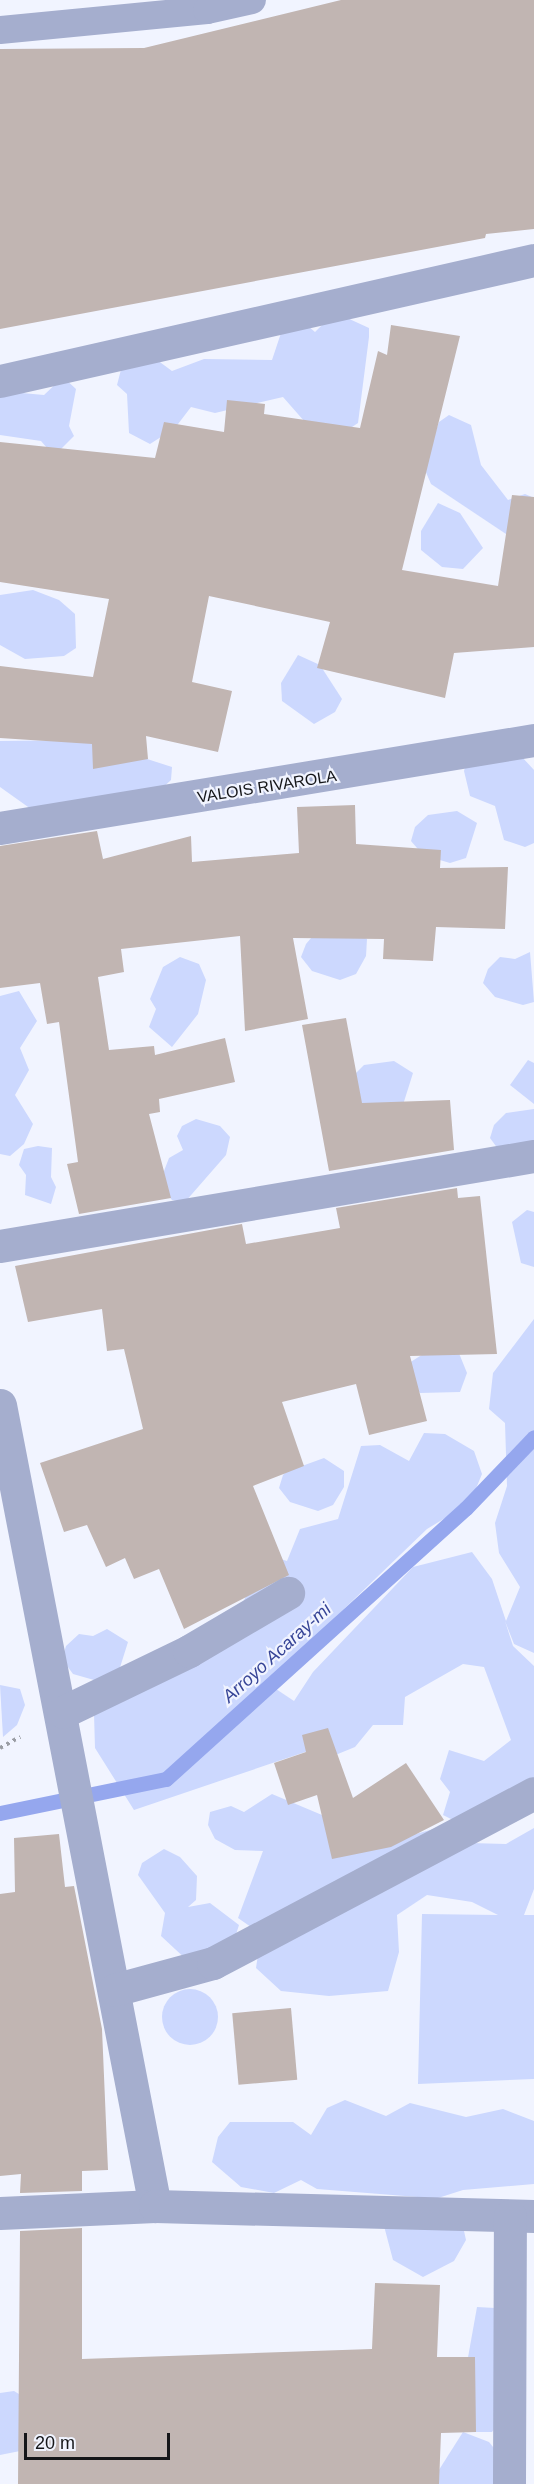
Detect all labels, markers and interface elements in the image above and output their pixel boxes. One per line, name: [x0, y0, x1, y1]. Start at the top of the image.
street label: VALOIS RIVAROLA: [196, 767, 338, 807]
water label: Arroyo Acaray-mi: [218, 1598, 336, 1708]
scale bar: [27, 2421, 172, 2459]
text: 20 m: [35, 2433, 75, 2453]

